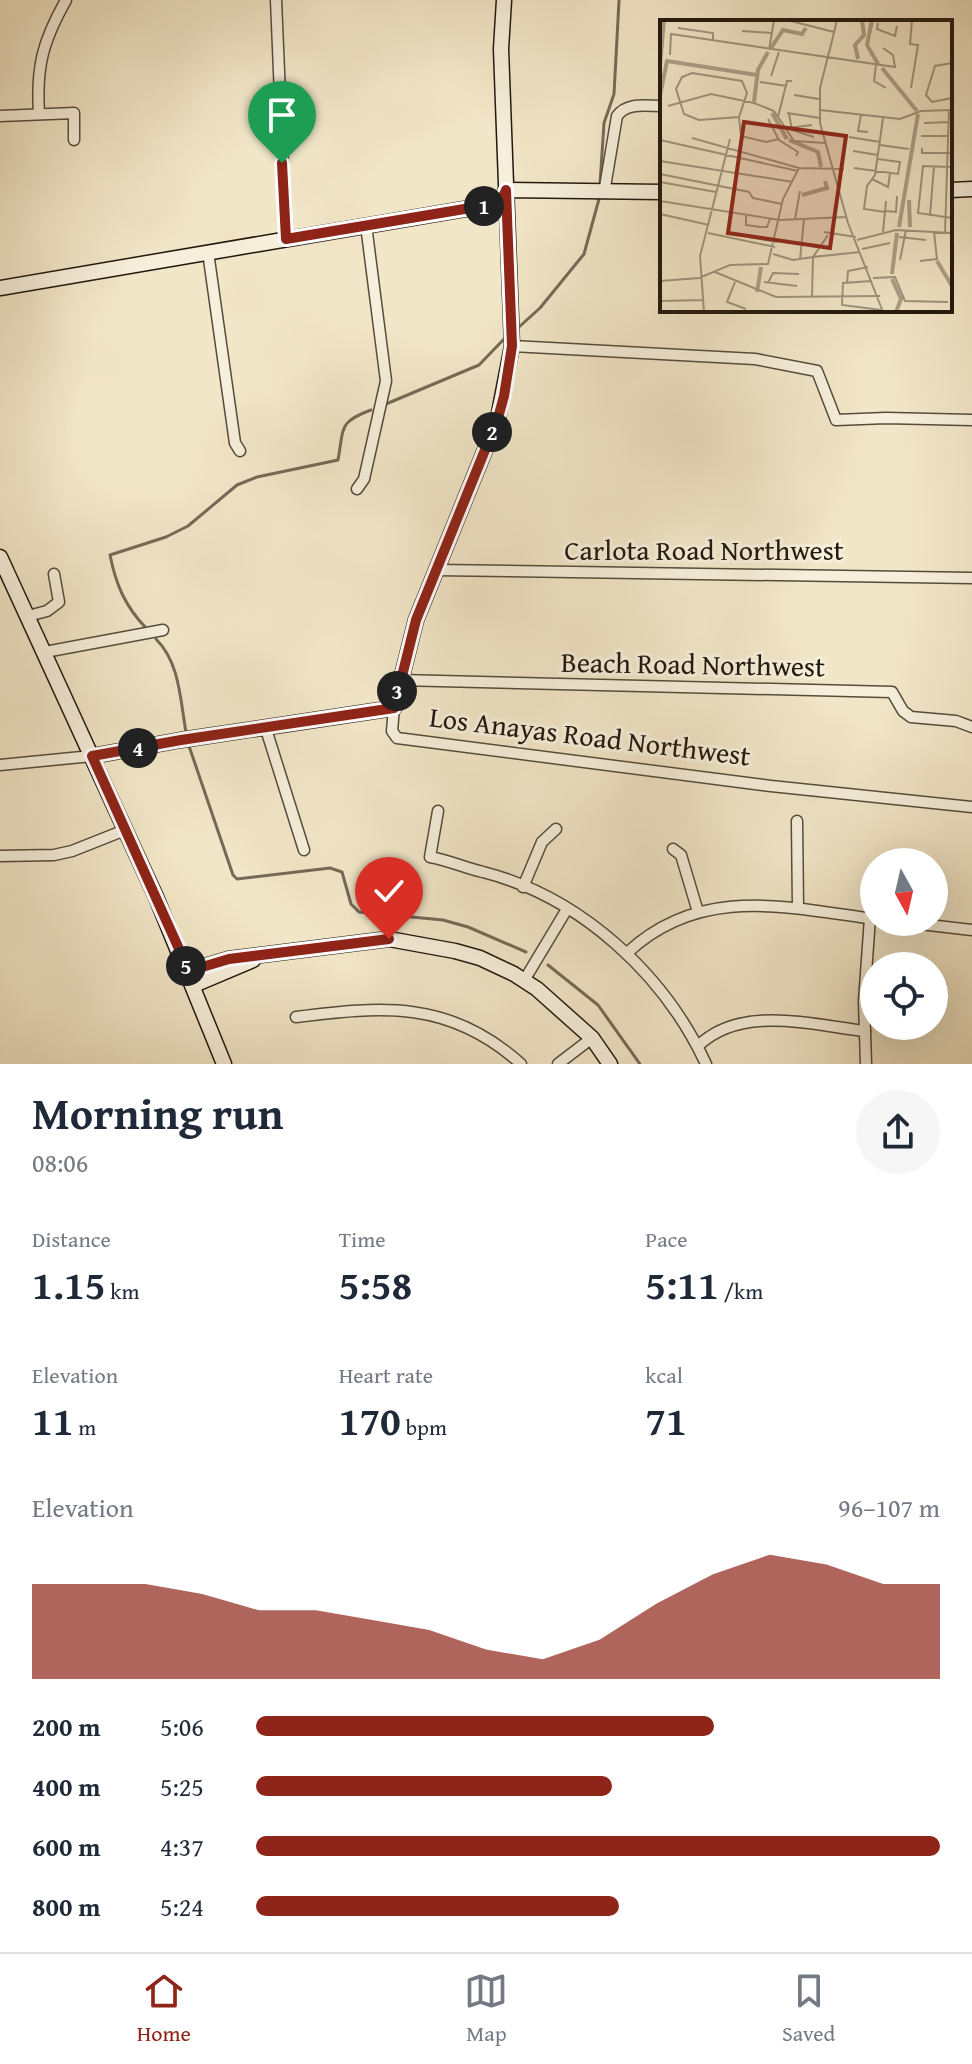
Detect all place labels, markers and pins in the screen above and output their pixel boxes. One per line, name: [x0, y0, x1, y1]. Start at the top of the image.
pin: [248, 81, 316, 163]
pin: 1: [464, 186, 504, 226]
pin: 2: [472, 412, 512, 452]
pin: 3: [377, 671, 417, 711]
pin: 4: [118, 728, 158, 768]
pin: [355, 857, 423, 939]
pin: 5: [166, 946, 206, 986]

